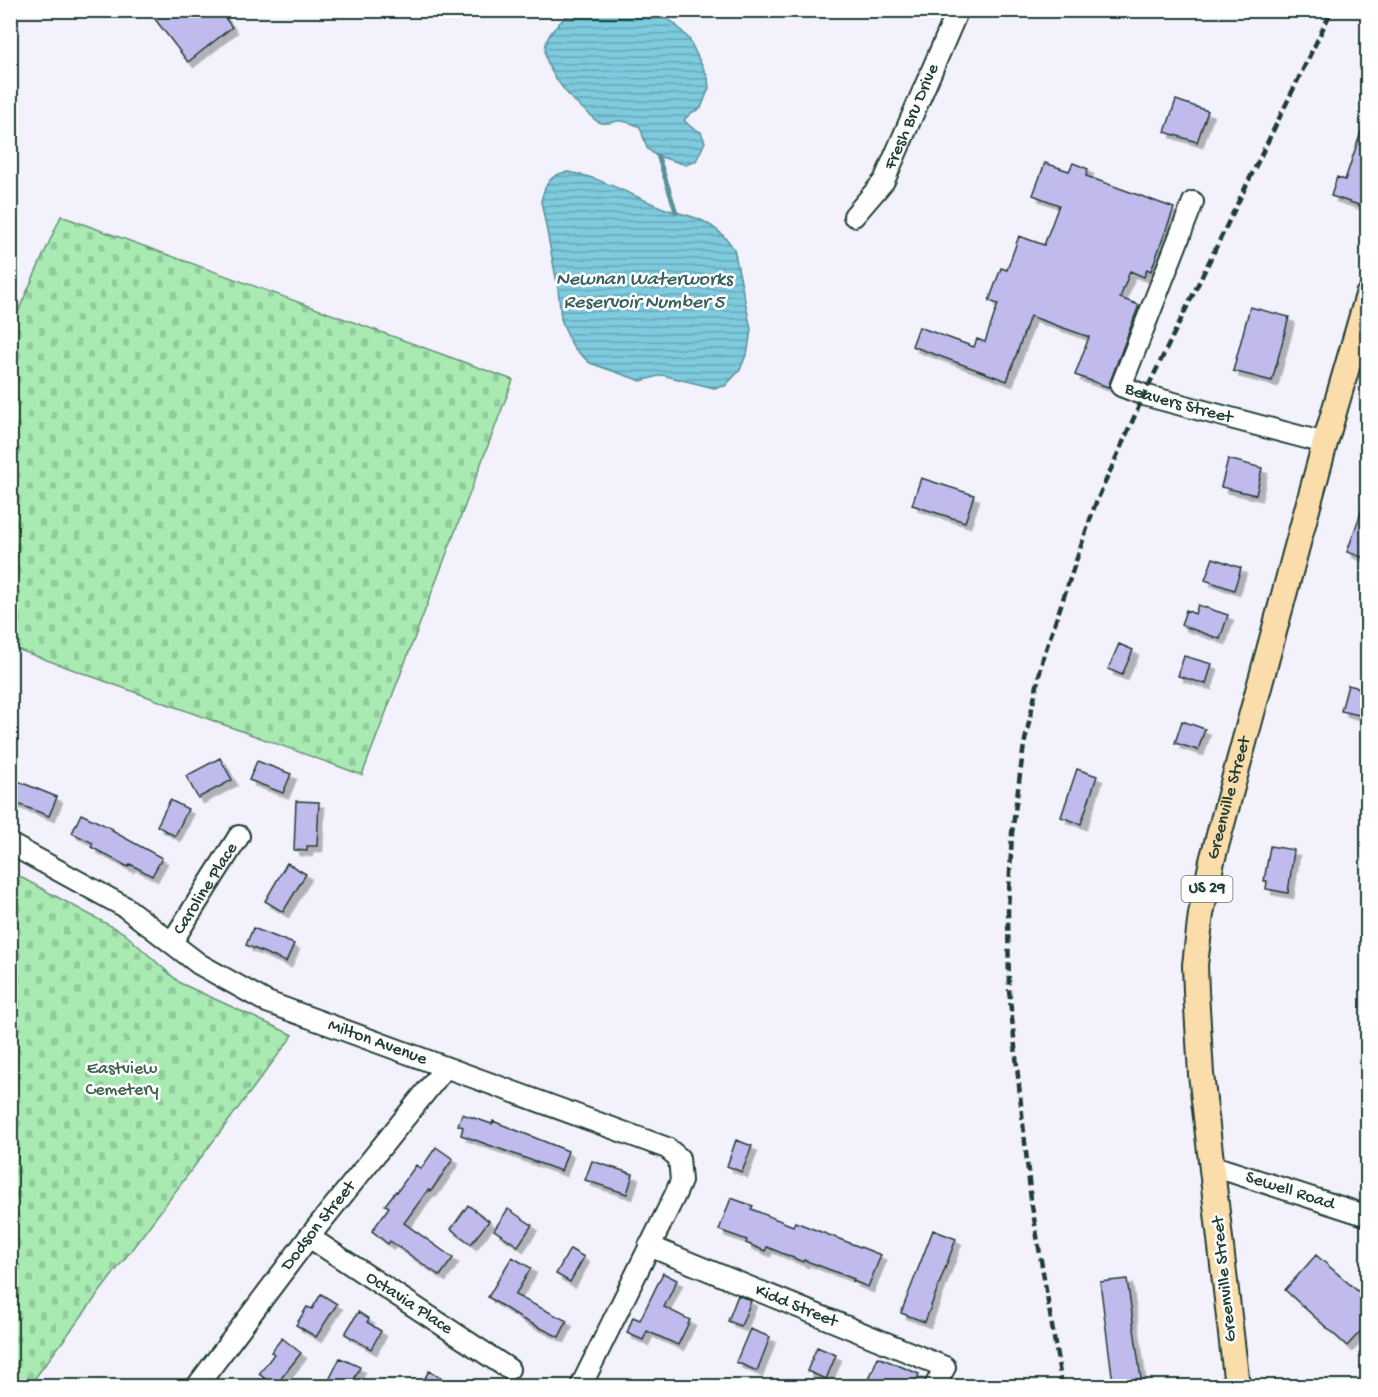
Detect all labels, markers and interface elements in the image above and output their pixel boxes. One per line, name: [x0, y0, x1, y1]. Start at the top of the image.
street label: Fresh Bru Drive: [879, 60, 944, 174]
water label: Newnan Waterworks Reservoir Number 5: [556, 269, 734, 315]
street label: Beavers Street: [1121, 378, 1236, 429]
street label: Greenville Street: [1202, 733, 1256, 862]
street label: Caroline Place: [169, 838, 243, 939]
road number: US 29: [1182, 876, 1232, 902]
street label: Milton Avenue: [325, 1015, 431, 1070]
park label: Eastview Cemetery: [86, 1059, 159, 1101]
street label: Sewell Road: [1243, 1167, 1339, 1215]
street label: Dodson Street: [276, 1176, 361, 1276]
street label: Greenville Street: [1208, 1214, 1242, 1343]
street label: Octavia Place: [362, 1267, 457, 1340]
street label: Kidd Street: [752, 1280, 842, 1333]

